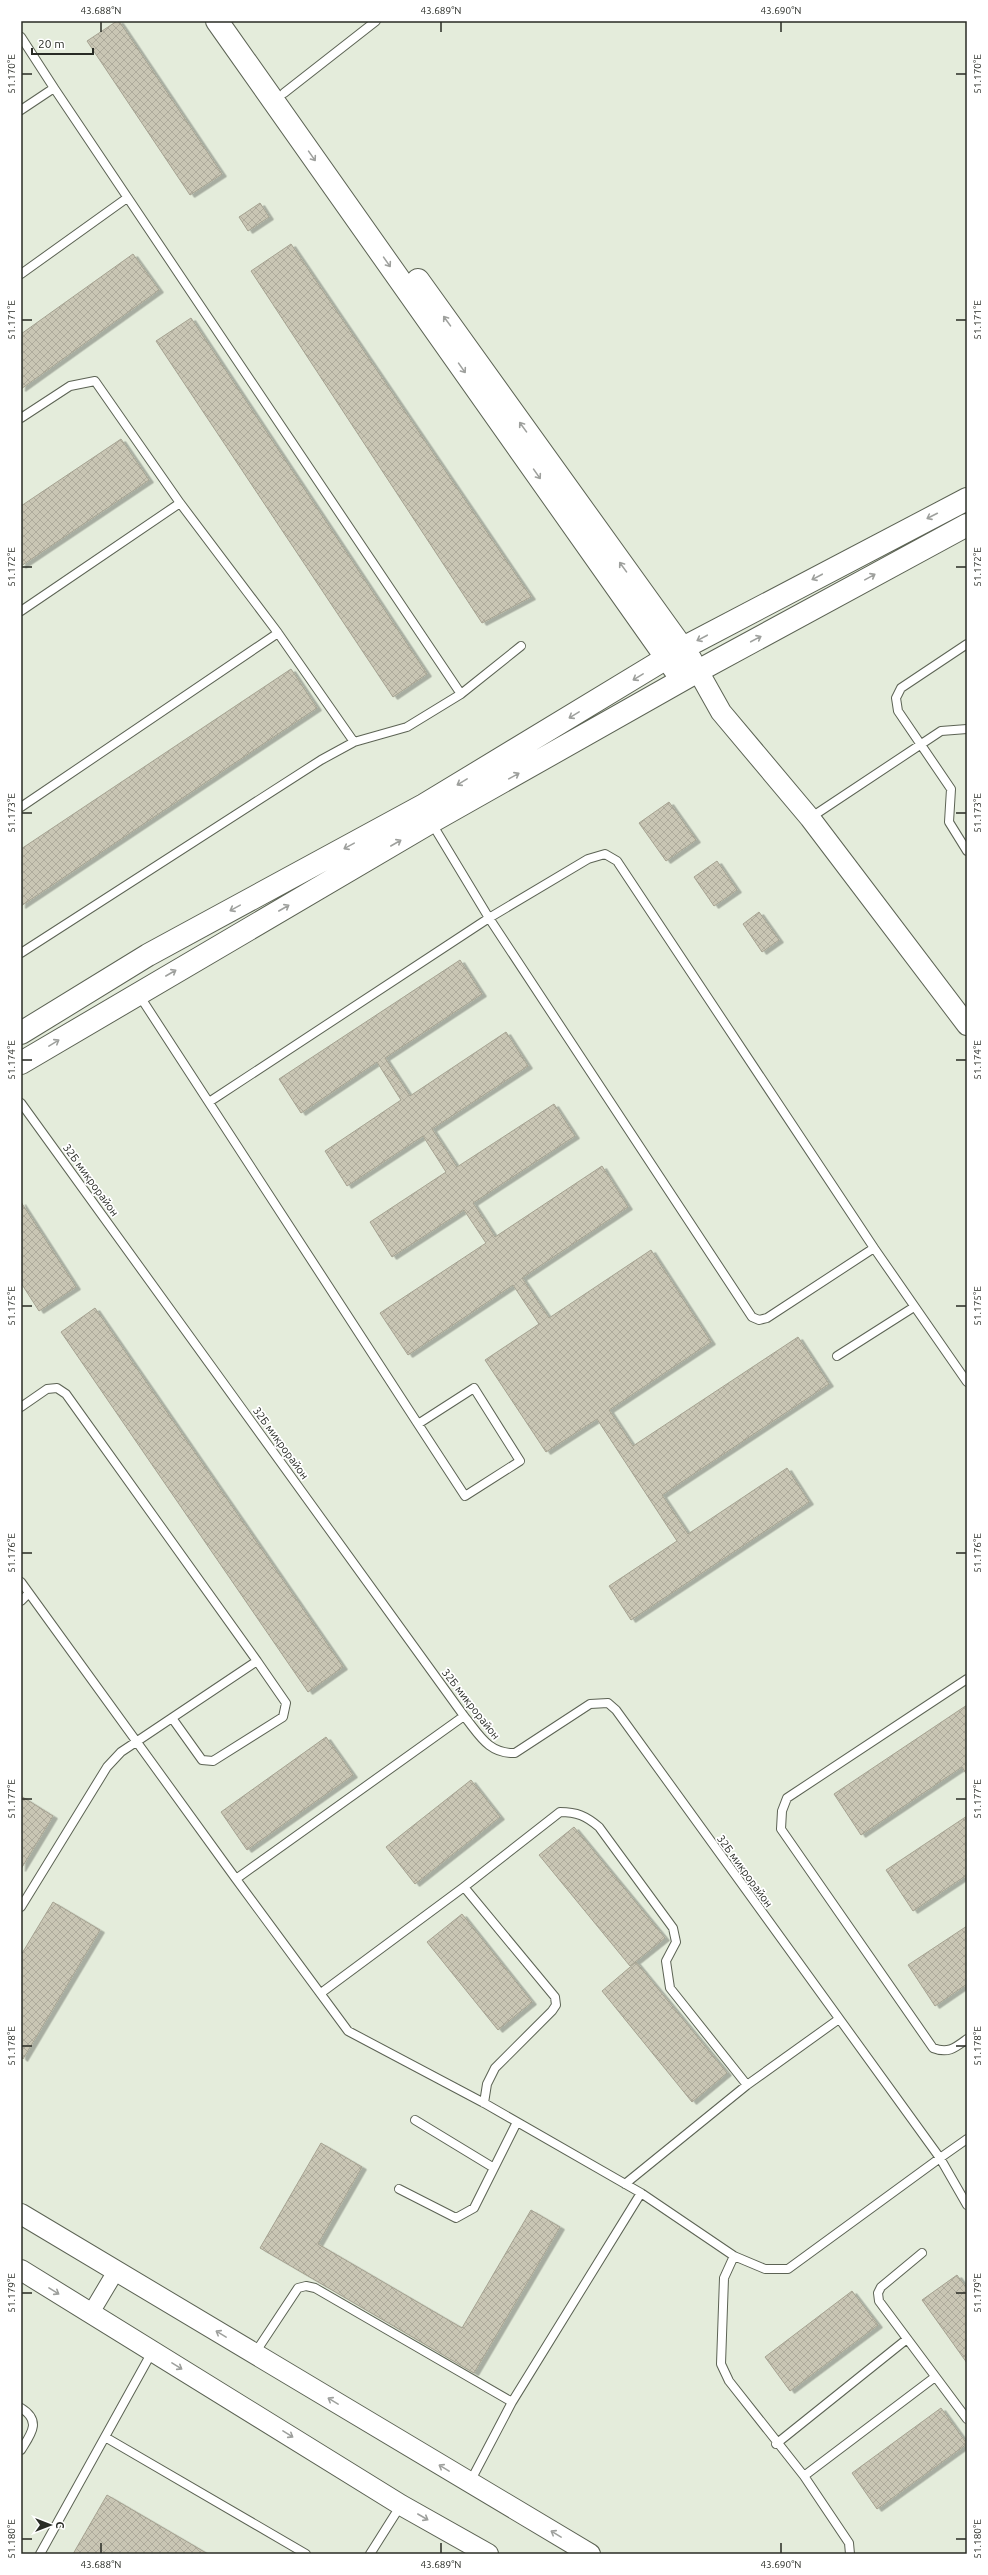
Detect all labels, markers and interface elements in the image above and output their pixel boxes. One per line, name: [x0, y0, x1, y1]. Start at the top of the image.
text: 43.688°N: [80, 5, 122, 16]
text: 43.689°N: [420, 5, 462, 16]
text: 43.690°N: [760, 5, 802, 16]
scale bar: [32, 30, 93, 56]
text: 20 m: [38, 37, 65, 50]
text: 51.170°E: [6, 54, 17, 94]
text: 51.170°E: [972, 54, 983, 94]
one-way arrow: [308, 150, 316, 161]
one-way arrow: [383, 256, 391, 267]
text: 51.171°E: [6, 300, 17, 340]
text: 51.171°E: [972, 300, 983, 340]
one-way arrow: [443, 316, 452, 327]
one-way arrow: [458, 363, 466, 374]
one-way arrow: [519, 422, 527, 433]
one-way arrow: [533, 469, 541, 480]
one-way arrow: [927, 513, 939, 521]
text: 51.172°E: [6, 547, 17, 587]
text: 51.172°E: [972, 547, 983, 587]
one-way arrow: [619, 561, 627, 572]
one-way arrow: [864, 572, 876, 580]
one-way arrow: [812, 574, 824, 581]
one-way arrow: [697, 635, 709, 642]
one-way arrow: [750, 635, 762, 643]
one-way arrow: [632, 673, 644, 681]
one-way arrow: [568, 712, 580, 720]
one-way arrow: [508, 771, 520, 779]
one-way arrow: [457, 778, 468, 786]
text: 51.173°E: [6, 793, 17, 833]
text: 51.173°E: [972, 793, 983, 833]
one-way arrow: [390, 838, 402, 846]
one-way arrow: [343, 843, 355, 850]
one-way arrow: [278, 903, 290, 911]
one-way arrow: [229, 905, 241, 912]
one-way arrow: [165, 968, 177, 976]
one-way arrow: [48, 1038, 60, 1046]
text: 51.174°E: [6, 1040, 17, 1080]
text: 51.174°E: [972, 1040, 983, 1080]
street label: 32Б микрорайон: [61, 1142, 121, 1218]
text: 51.175°E: [6, 1286, 17, 1326]
text: 51.175°E: [972, 1286, 983, 1326]
street label: 32Б микрорайон: [251, 1405, 311, 1481]
text: 51.176°E: [6, 1533, 17, 1573]
text: 51.176°E: [972, 1533, 983, 1573]
street label: 32Б микрорайон: [440, 1666, 502, 1742]
text: 51.177°E: [6, 1779, 17, 1819]
text: 51.177°E: [972, 1779, 983, 1819]
street label: 32Б микрорайон: [715, 1833, 775, 1909]
text: 51.178°E: [6, 2026, 17, 2066]
text: 51.178°E: [972, 2026, 983, 2066]
text: 51.179°E: [6, 2273, 17, 2313]
text: 51.179°E: [972, 2273, 983, 2313]
one-way arrow: [48, 2287, 60, 2295]
one-way arrow: [215, 2330, 227, 2338]
one-way arrow: [171, 2363, 183, 2371]
one-way arrow: [328, 2397, 339, 2405]
one-way arrow: [282, 2431, 294, 2439]
one-way arrow: [438, 2463, 450, 2471]
north arrow: [30, 2505, 70, 2545]
one-way arrow: [416, 2513, 428, 2521]
text: 51.180°E: [6, 2519, 17, 2559]
text: 51.180°E: [972, 2519, 983, 2559]
text: С: [54, 2521, 66, 2529]
one-way arrow: [550, 2530, 562, 2538]
text: 43.688°N: [80, 2559, 122, 2570]
text: 43.689°N: [420, 2559, 462, 2570]
text: 43.690°N: [760, 2559, 802, 2570]

